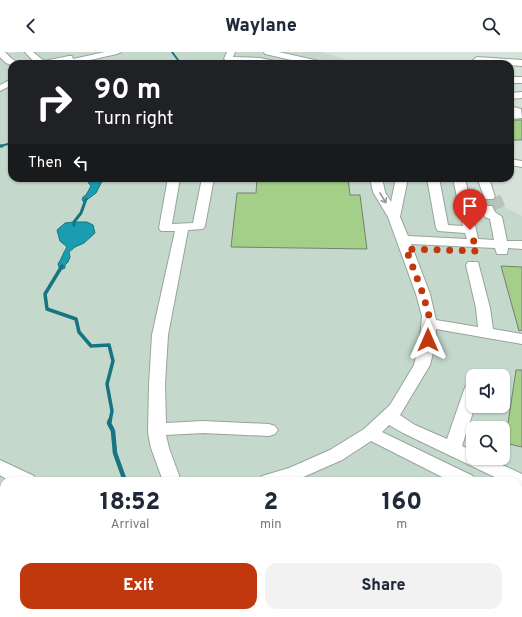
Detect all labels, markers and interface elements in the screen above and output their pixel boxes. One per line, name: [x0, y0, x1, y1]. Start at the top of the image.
icon: back: [20, 15, 42, 37]
text: Waylane: [225, 15, 297, 38]
icon: search: [480, 15, 502, 37]
text: 90 m: [94, 73, 161, 109]
icon: right: [28, 76, 80, 128]
text: Turn right: [94, 108, 174, 131]
icon: left: [70, 152, 92, 174]
text: Then: [28, 154, 62, 173]
pin: [453, 189, 487, 230]
one-way arrow: [379, 192, 387, 204]
icon: arrive: [459, 195, 481, 217]
position arrow: [407, 319, 449, 361]
map controls: [466, 369, 510, 465]
button: sound: [466, 369, 510, 413]
button: search: [466, 421, 510, 465]
text: 18:52: [100, 488, 160, 518]
text: 2: [264, 488, 278, 518]
text: 160: [382, 488, 422, 518]
text: Arrival: [111, 517, 149, 533]
text: min: [260, 517, 282, 533]
text: m: [396, 517, 407, 533]
button: Exit: [20, 563, 257, 609]
button: Share: [265, 563, 502, 609]

